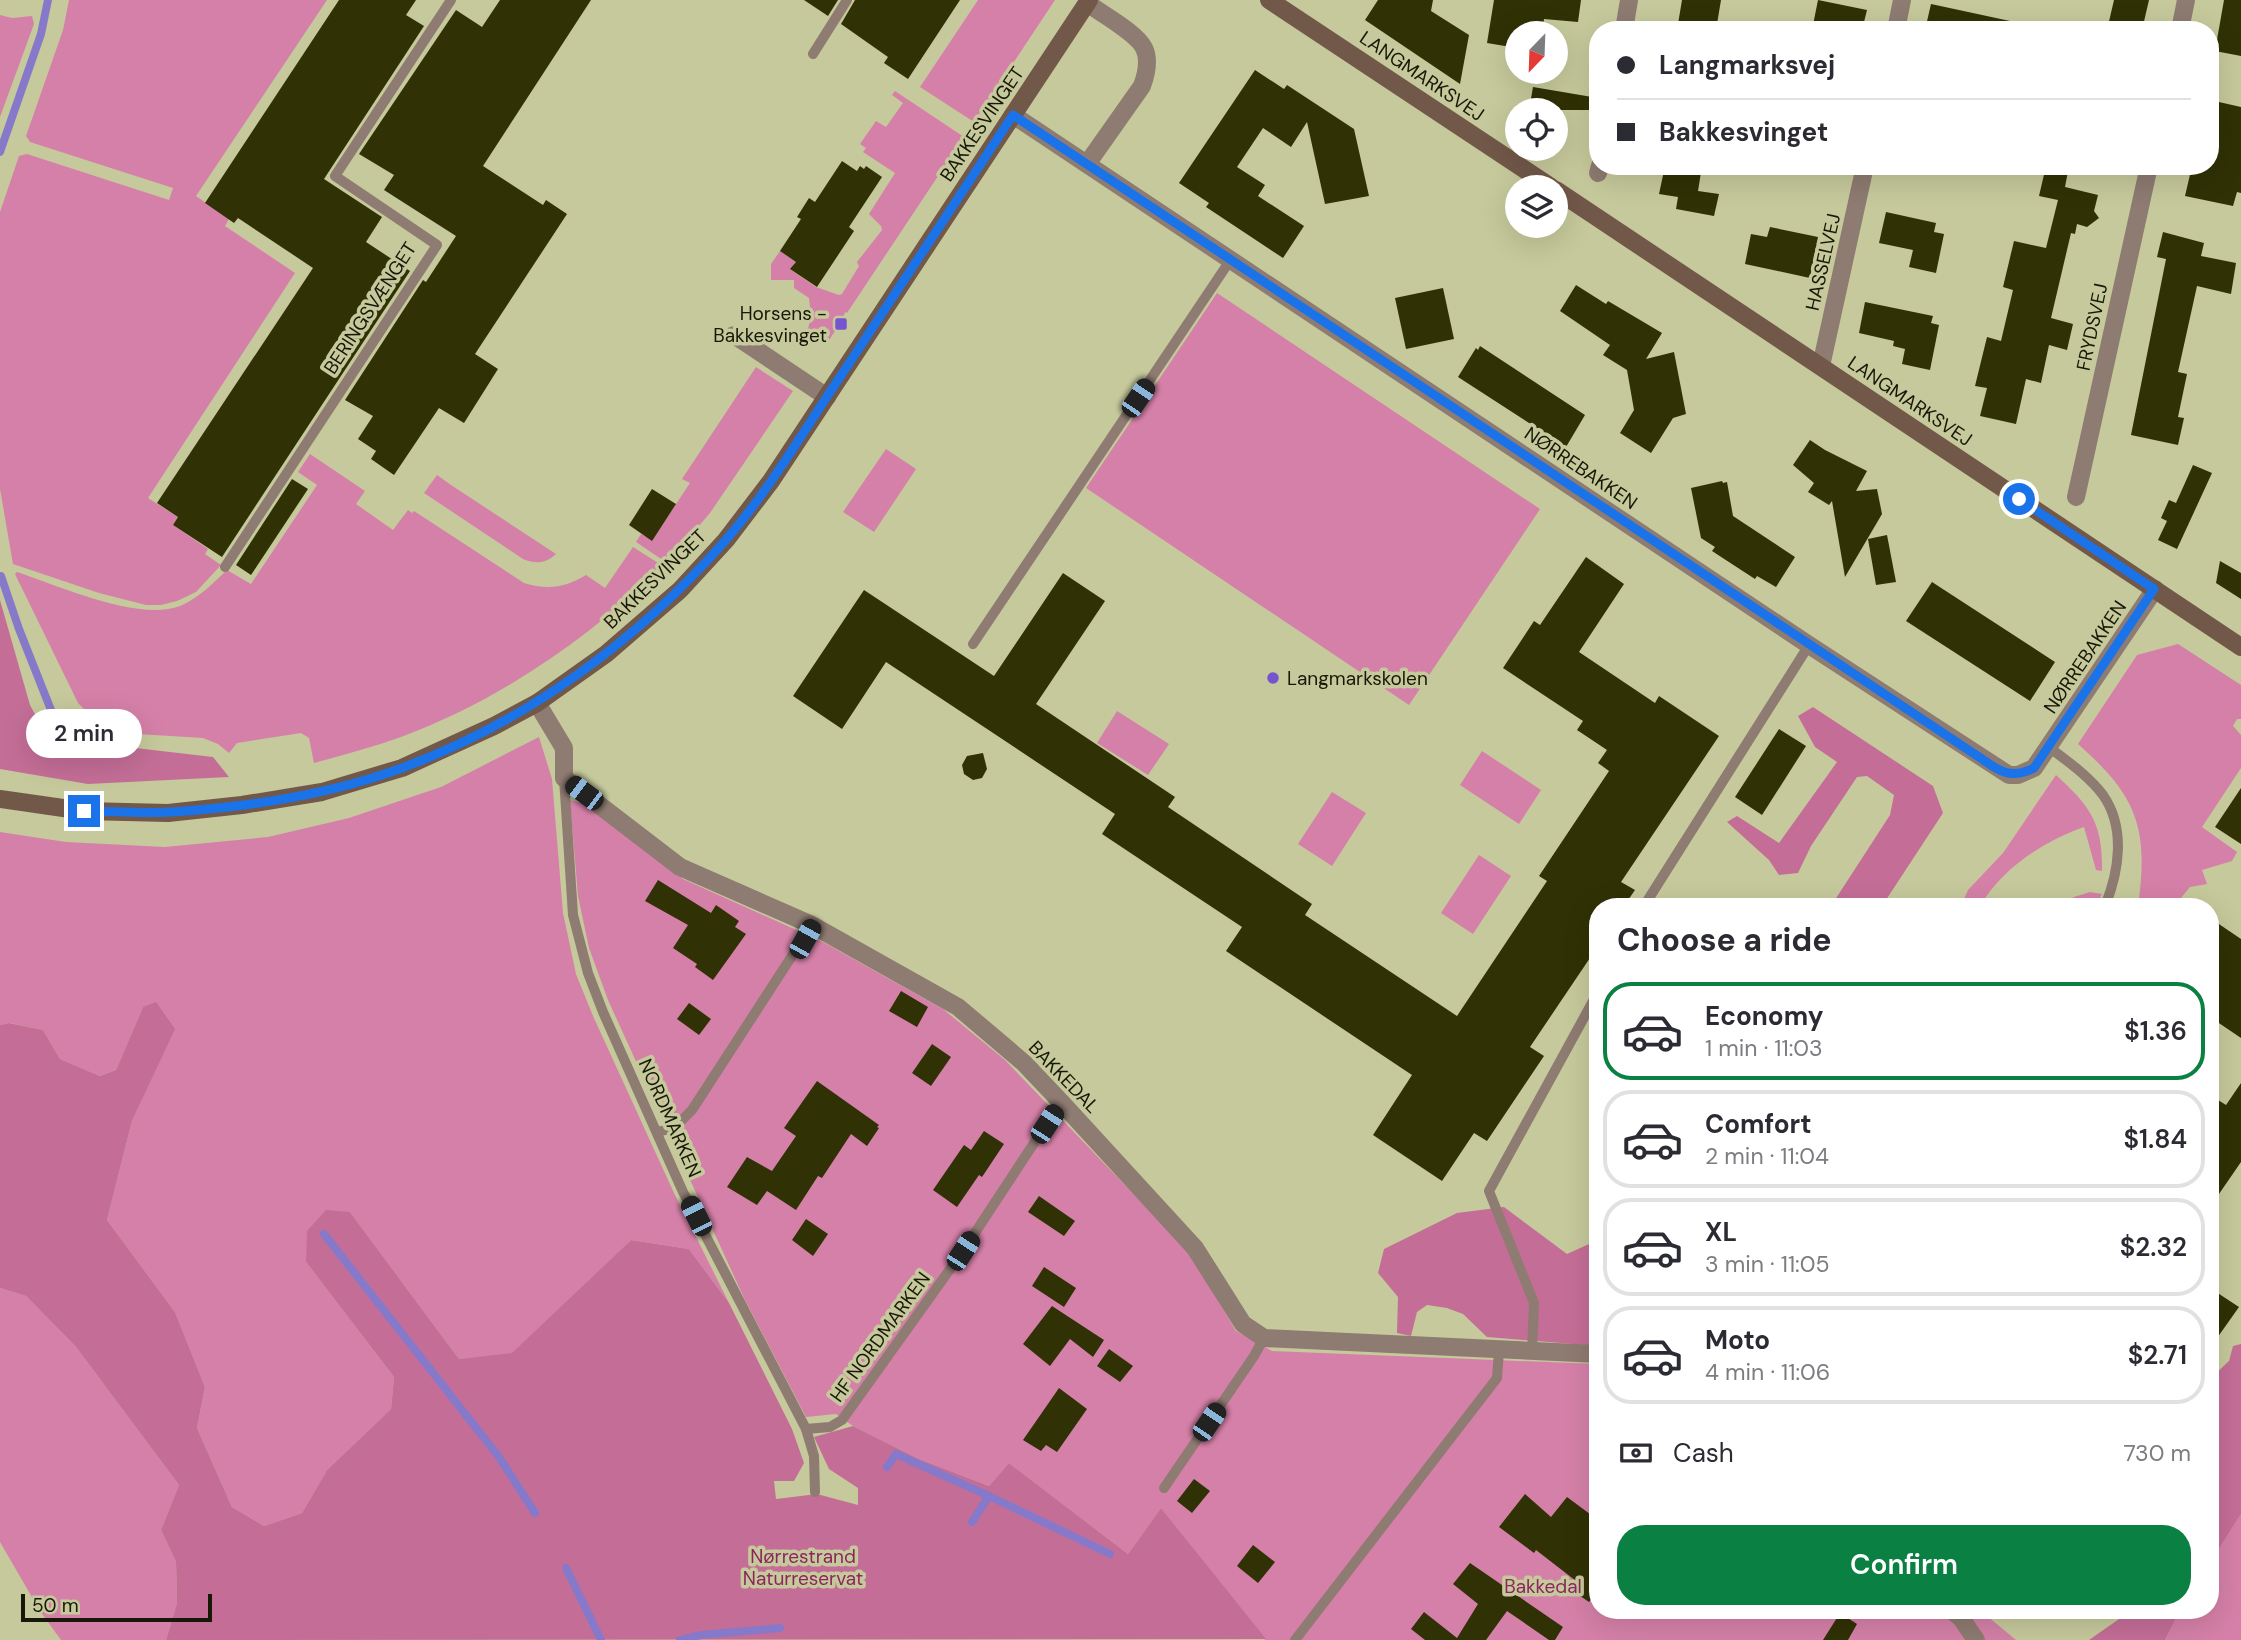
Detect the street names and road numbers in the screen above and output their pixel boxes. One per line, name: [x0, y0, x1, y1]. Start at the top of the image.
street label: LANGMARKSVEJ: [1355, 25, 1489, 127]
street label: BAKKESVINGET: [934, 61, 1030, 186]
street label: HASSELVEJ: [1800, 211, 1846, 313]
street label: BERINGSVÆNGET: [318, 237, 422, 379]
street label: FRYDSVEJ: [2071, 281, 2113, 373]
street label: LANGMARKSVEJ: [1843, 350, 1977, 452]
street label: NØRREBAKKEN: [1520, 421, 1642, 515]
street label: BAKKESVINGET: [598, 523, 712, 634]
street label: NØRREBAKKEN: [2038, 596, 2132, 718]
street label: BAKKEDAL: [1023, 1035, 1105, 1119]
street label: NORDMARKEN: [633, 1055, 707, 1181]
street label: HF NORDMARKEN: [824, 1267, 936, 1407]

